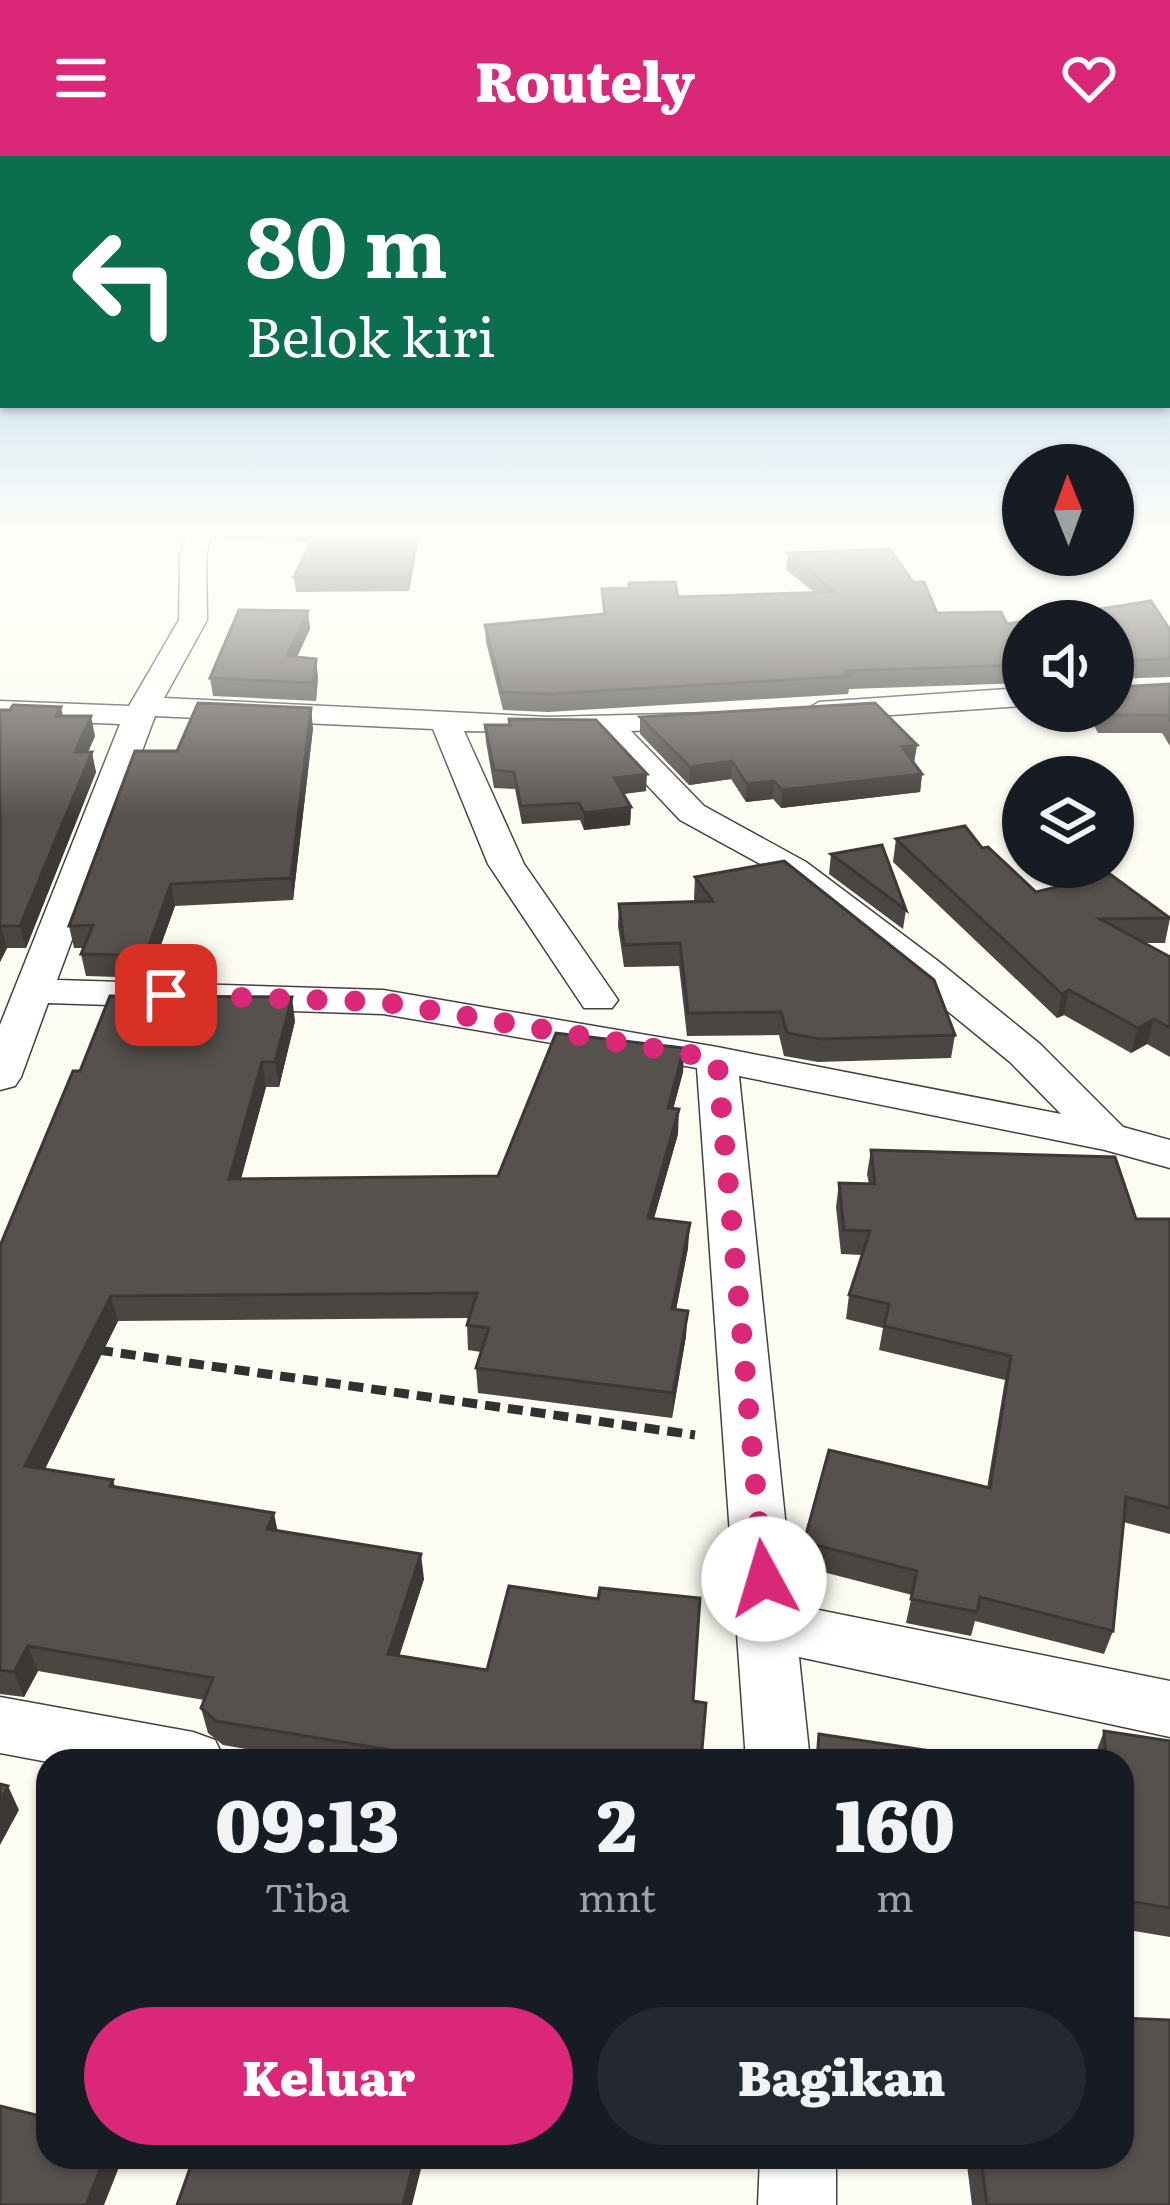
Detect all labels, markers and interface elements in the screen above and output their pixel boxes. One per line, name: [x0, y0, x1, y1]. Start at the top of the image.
text: Routely: [475, 38, 695, 119]
icon: menu: [48, 45, 114, 111]
icon: heart: [1056, 45, 1122, 111]
text: 80 m: [246, 179, 448, 304]
icon: left: [48, 204, 204, 360]
text: Belok kiri: [246, 293, 495, 374]
north arrow: [1002, 444, 1134, 576]
map controls: [1002, 444, 1134, 888]
button: sound: [1002, 600, 1134, 732]
button: layers: [1002, 756, 1134, 888]
pin: [115, 944, 217, 1046]
icon: arrive: [133, 962, 199, 1028]
position arrow: [701, 1516, 827, 1642]
text: 09:13: [215, 1767, 399, 1874]
text: 2: [597, 1767, 637, 1874]
text: 160: [835, 1767, 955, 1874]
text: Tiba: [264, 1866, 350, 1924]
text: mnt: [578, 1866, 656, 1924]
text: m: [876, 1866, 914, 1924]
button: Keluar: [84, 2007, 573, 2145]
button: Bagikan: [597, 2007, 1086, 2145]

